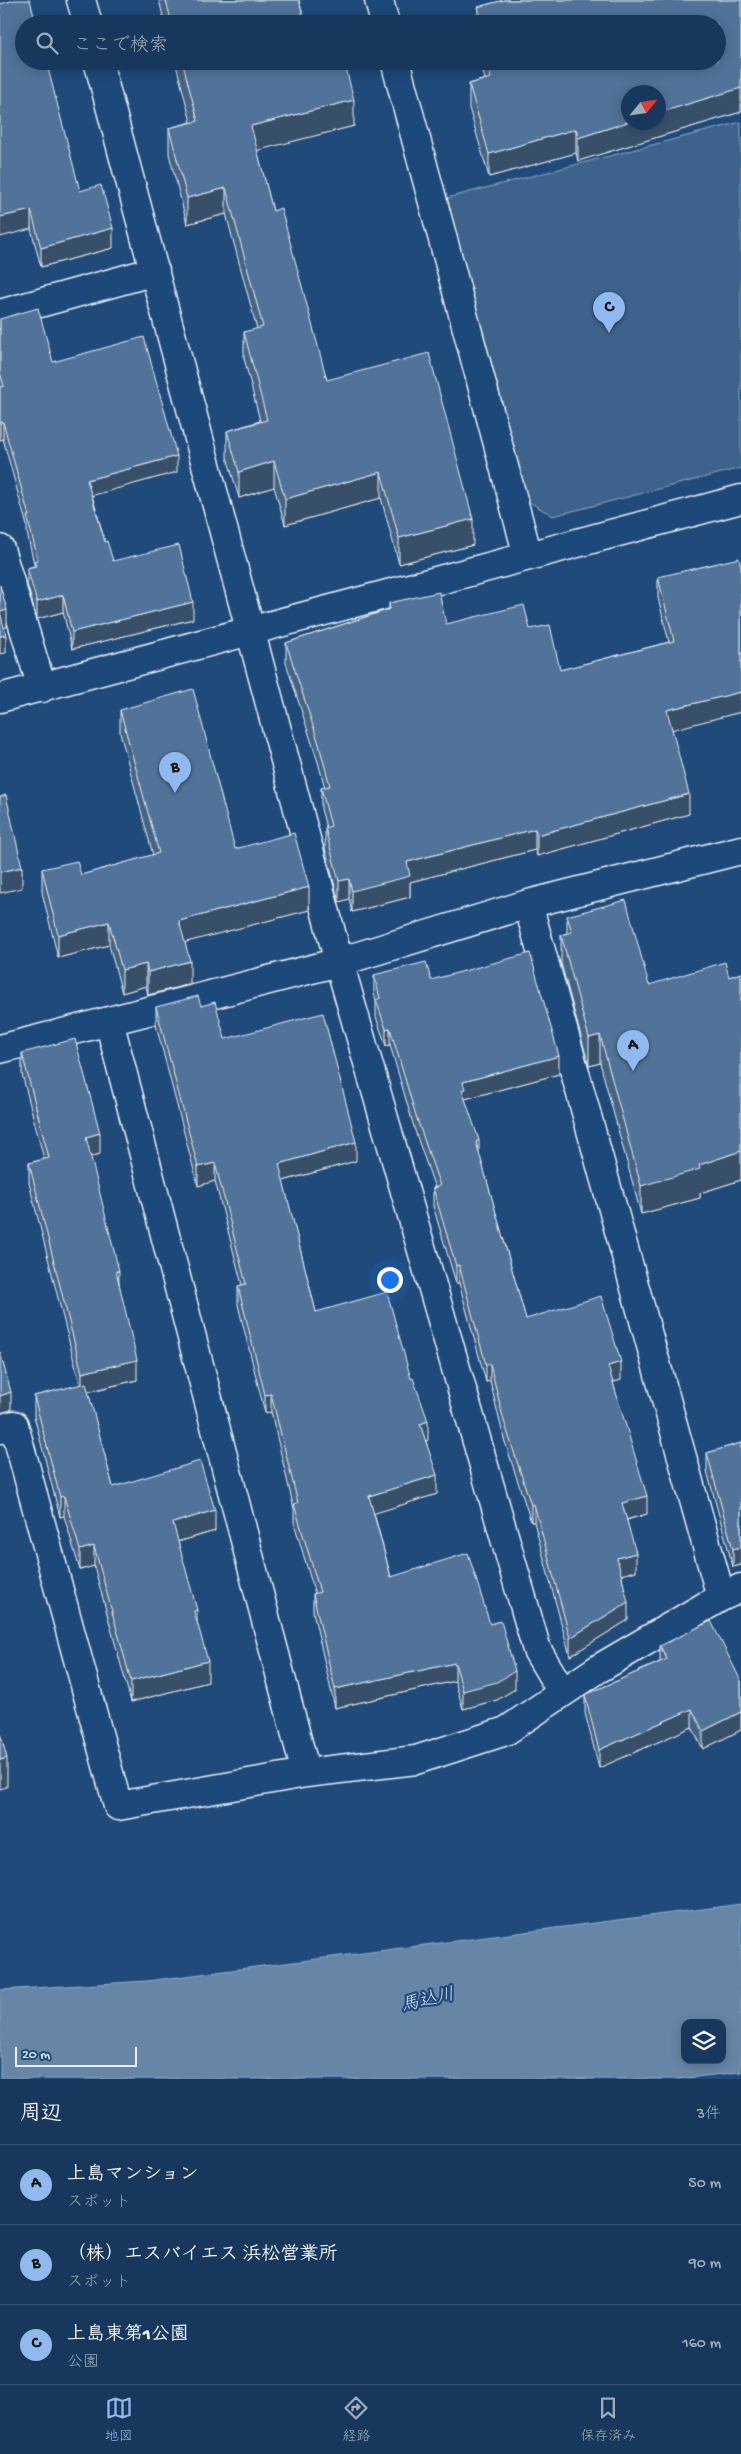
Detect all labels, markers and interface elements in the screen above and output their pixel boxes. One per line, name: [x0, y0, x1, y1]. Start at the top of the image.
search box: [15, 15, 726, 70]
icon: search: [33, 29, 61, 57]
text: ここで検索: [73, 35, 168, 58]
north arrow: [621, 85, 666, 130]
pin: C: [593, 292, 625, 333]
pin: B: [159, 752, 191, 793]
pin: A: [617, 1030, 649, 1071]
your location: [377, 1267, 403, 1293]
water label: 馬込川: [399, 1984, 457, 2017]
map controls: [681, 2019, 726, 2064]
button: layers: [681, 2019, 726, 2064]
scale bar: [15, 2044, 138, 2067]
text: 20 m: [22, 2047, 50, 2064]
text: 周辺: [20, 2103, 62, 2128]
text: 3件: [697, 2106, 721, 2125]
text: 上島マンション: [67, 2164, 198, 2187]
text: A: [31, 2175, 41, 2194]
text: 50 m: [688, 2175, 721, 2194]
text: スポット: [67, 2194, 131, 2213]
text: （株）エスバイエス 浜松営業所: [67, 2244, 338, 2267]
text: B: [32, 2255, 40, 2274]
text: 90 m: [689, 2255, 721, 2274]
text: スポット: [67, 2274, 131, 2293]
text: 上島東第1公園: [67, 2324, 189, 2347]
text: C: [32, 2335, 40, 2354]
text: 160 m: [682, 2335, 721, 2354]
text: 公園: [67, 2354, 99, 2373]
tab: 地図: [105, 2394, 133, 2446]
tab: 経路: [342, 2394, 370, 2446]
tab: 保存済み: [580, 2394, 636, 2446]

